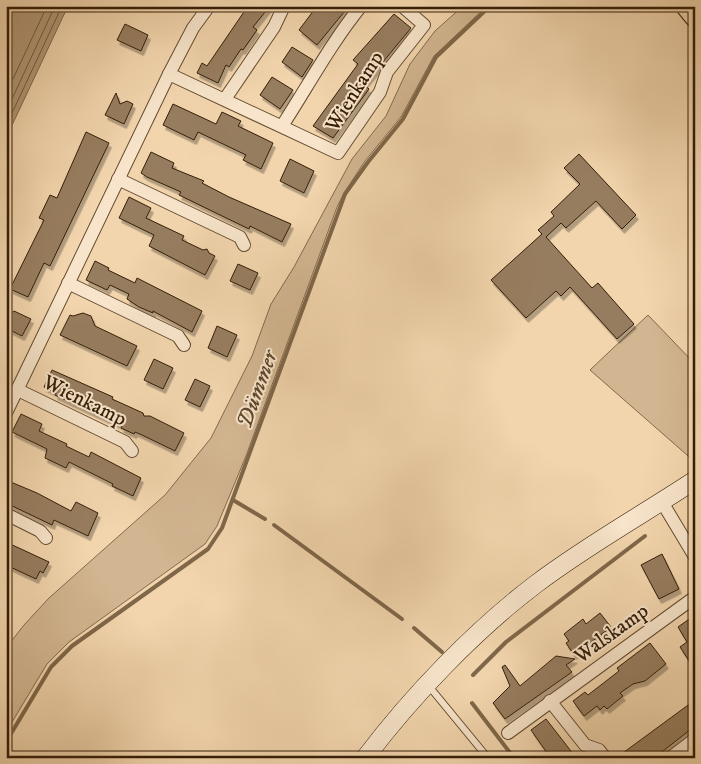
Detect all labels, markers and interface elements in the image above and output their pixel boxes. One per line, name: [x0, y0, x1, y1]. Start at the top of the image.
street label: Wienkamp: [319, 46, 390, 137]
water label: Dümmer: [231, 345, 285, 432]
street label: Wienkamp: [38, 369, 131, 432]
street label: Walskamp: [568, 598, 654, 670]

